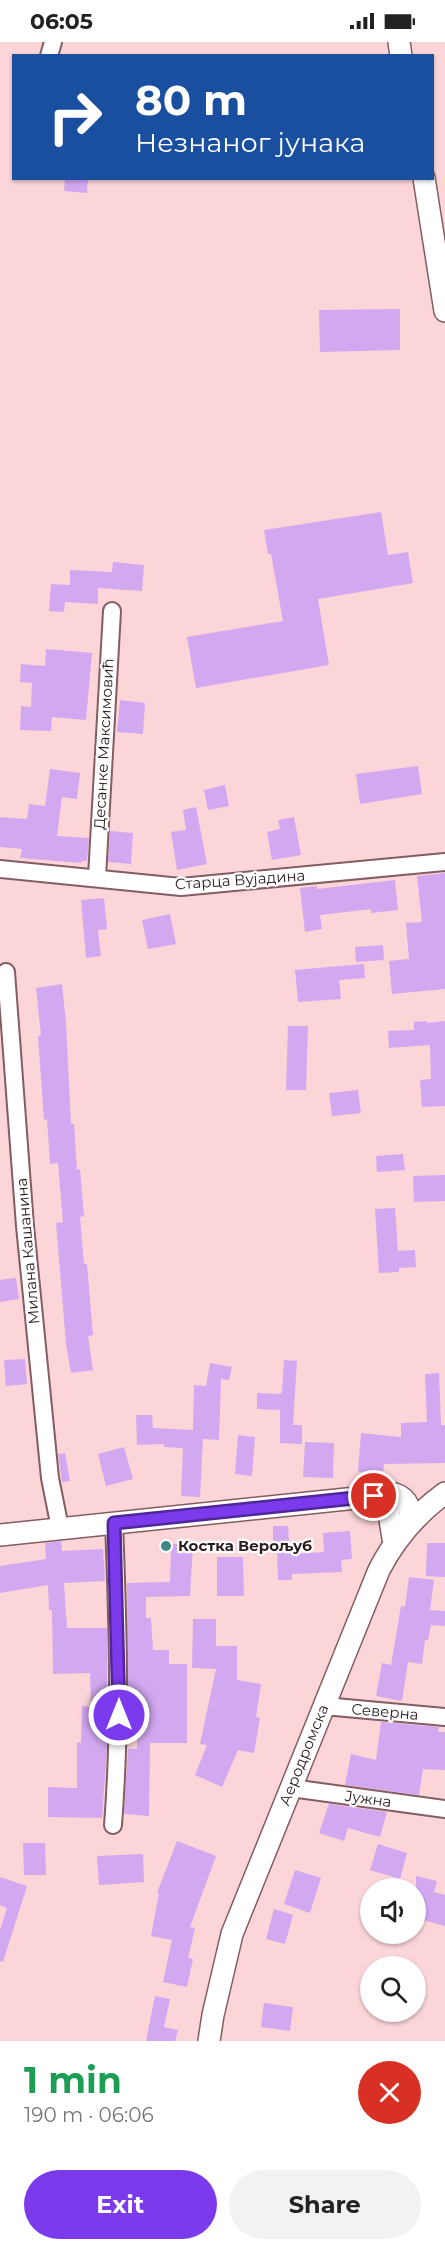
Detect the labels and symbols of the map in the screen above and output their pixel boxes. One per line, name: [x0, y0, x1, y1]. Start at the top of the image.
street label: Десанке Максимовић: [90, 658, 117, 830]
street label: Старца Вујадина: [174, 865, 306, 894]
street label: Милана Кашанина: [12, 1177, 43, 1325]
pin: [348, 1470, 399, 1521]
place label: Костка Верољуб: [178, 1536, 312, 1555]
marker: Костка Верољуб: [159, 1539, 173, 1553]
position arrow: [87, 1683, 151, 1747]
street label: Северна: [351, 1699, 419, 1724]
street label: Аеродромска: [275, 1701, 332, 1808]
street label: Јужна: [343, 1786, 393, 1811]

